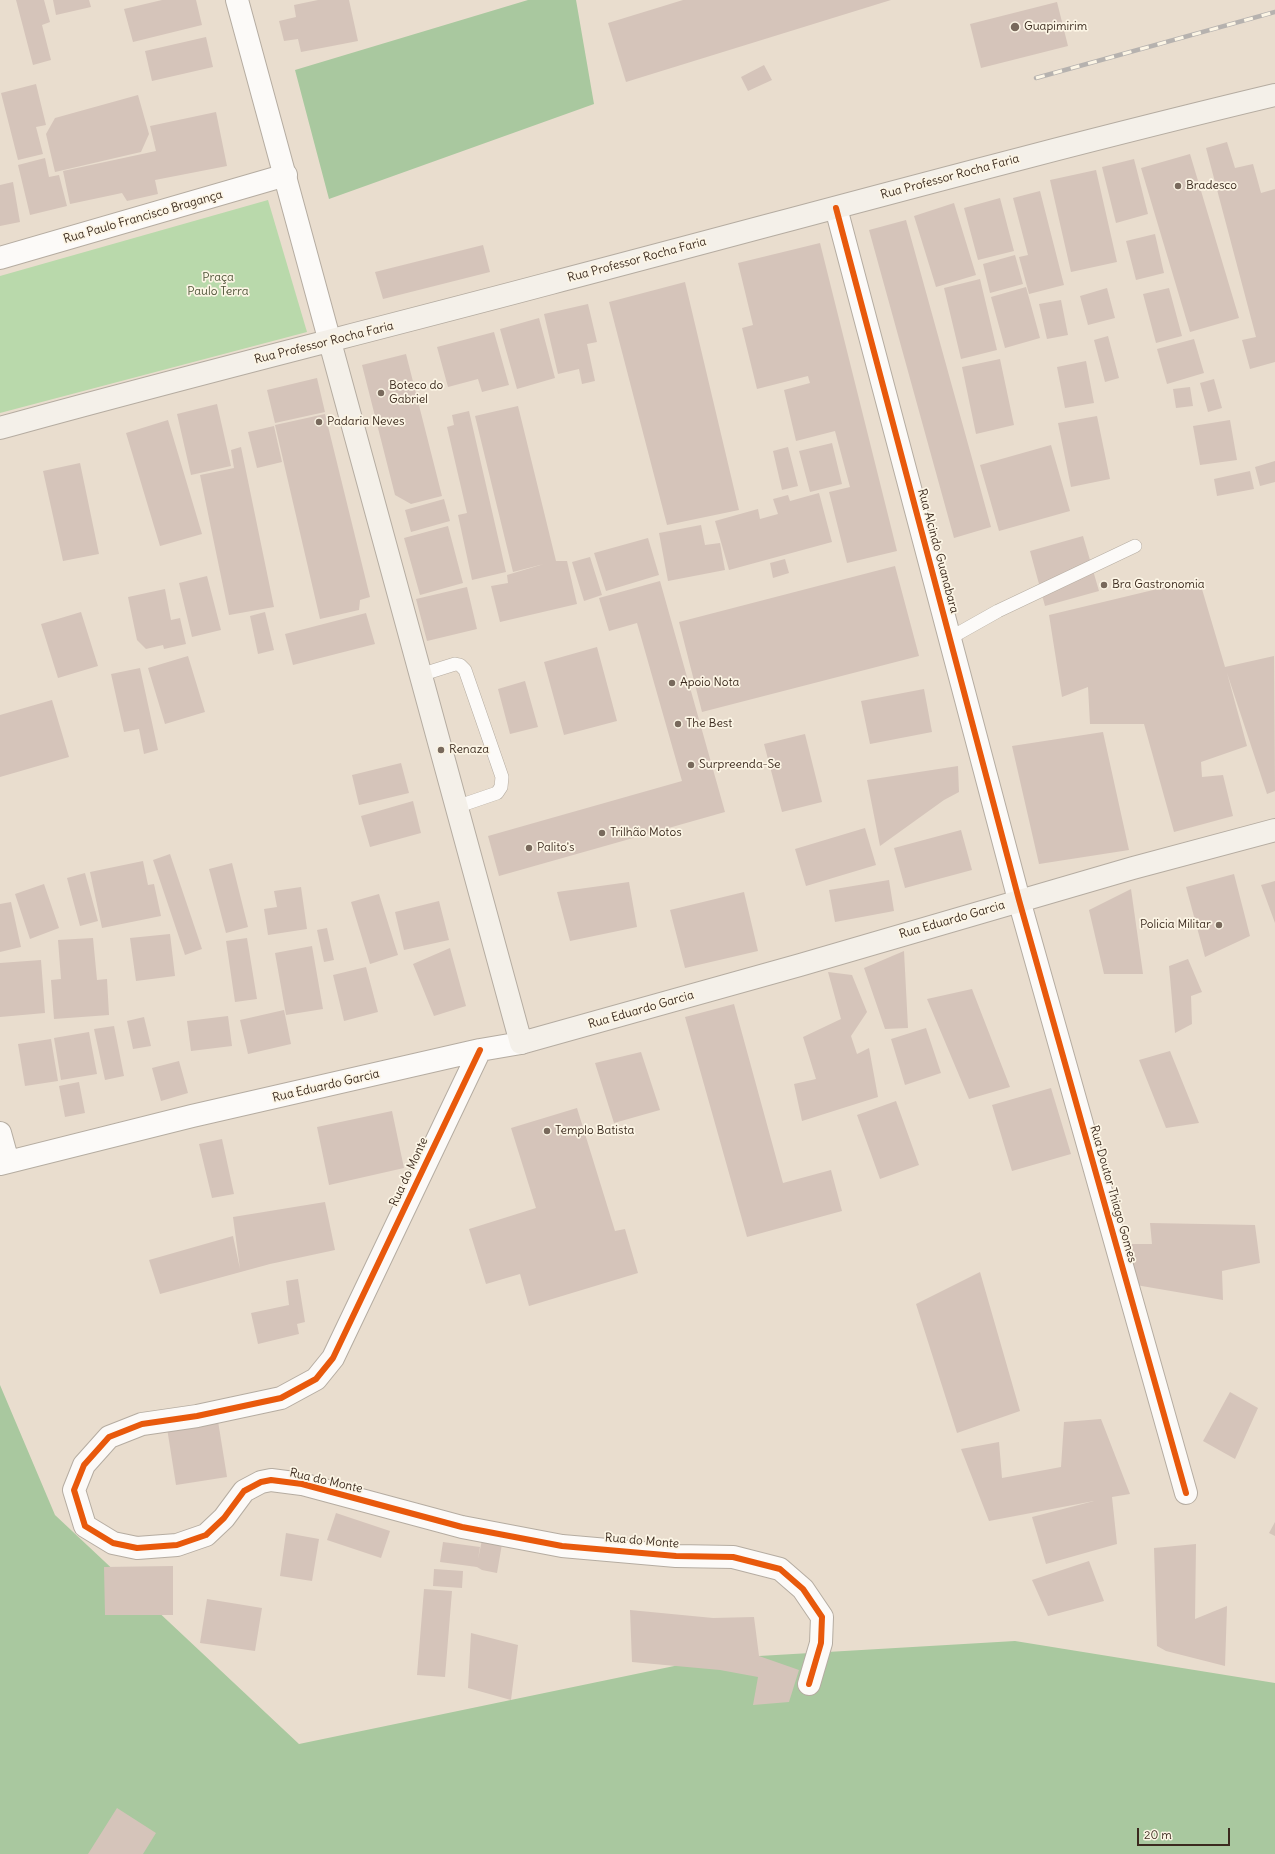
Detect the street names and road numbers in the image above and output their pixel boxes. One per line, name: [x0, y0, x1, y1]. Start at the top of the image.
street label: Rua Professor Rocha Faria: [879, 152, 1021, 202]
street label: Rua Paulo Francisco Bragança: [62, 187, 224, 247]
street label: Rua Professor Rocha Faria: [566, 235, 708, 285]
street label: Rua Professor Rocha Faria: [253, 319, 395, 367]
street label: Rua Alcindo Guanabara: [914, 487, 962, 615]
street label: Rua Eduardo Garcia: [897, 898, 1007, 942]
street label: Rua Eduardo Garcia: [586, 988, 696, 1032]
street label: Rua Eduardo Garcia: [271, 1067, 381, 1105]
street label: Rua Doutor Thiago Gomes: [1087, 1124, 1139, 1264]
street label: Rua do Monte: [387, 1135, 431, 1209]
street label: Rua do Monte: [288, 1466, 364, 1496]
street label: Rua do Monte: [604, 1531, 680, 1551]

